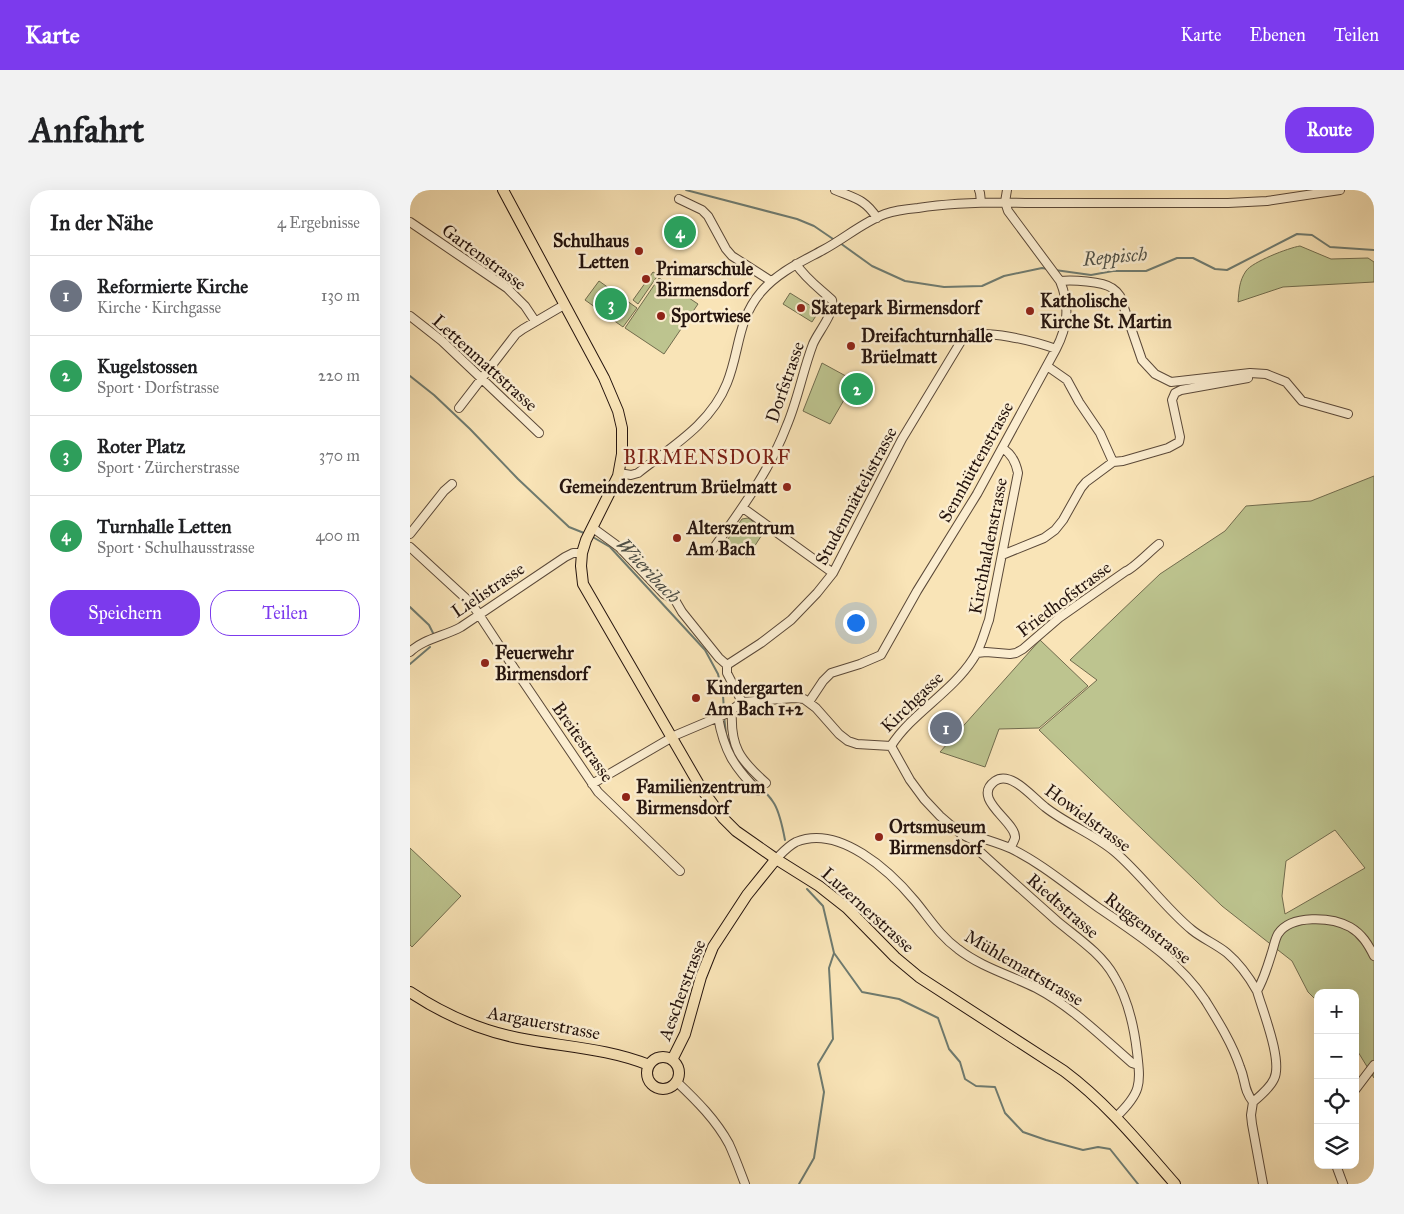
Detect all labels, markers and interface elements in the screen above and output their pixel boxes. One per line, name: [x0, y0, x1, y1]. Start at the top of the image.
text: Karte: [25, 20, 80, 50]
text: Karte: [1181, 24, 1222, 46]
text: Ebenen: [1250, 24, 1306, 46]
text: Teilen: [1334, 24, 1379, 46]
button: Route: [1285, 107, 1374, 153]
text: Anfahrt: [30, 109, 144, 152]
text: In der Nähe: [50, 210, 153, 236]
text: 4 Ergebnisse: [277, 213, 360, 232]
pin: 4: [664, 213, 696, 251]
street label: Gartenstrasse: [437, 219, 531, 295]
place label: Schulhaus Letten: [553, 230, 629, 273]
water label: Reppisch: [1081, 242, 1148, 272]
marker: Schulhaus Letten: [633, 245, 645, 257]
place label: Primarschule Birmensdorf: [656, 258, 754, 301]
marker: Primarschule Birmensdorf: [640, 273, 652, 285]
text: Reformierte Kirche: [97, 275, 248, 298]
pin: 3: [595, 285, 627, 323]
text: 1: [63, 286, 69, 305]
text: 130 m: [321, 286, 360, 305]
place label: Katholische Kirche St. Martin: [1040, 290, 1172, 333]
place label: Skatepark Birmensdorf: [811, 297, 983, 320]
text: Kirche · Kirchgasse: [97, 298, 221, 317]
marker: Skatepark Birmensdorf: [795, 302, 807, 314]
place label: Sportwiese: [671, 305, 751, 328]
marker: Katholische Kirche St. Martin: [1024, 305, 1036, 317]
street label: Lettenmattstrasse: [428, 310, 542, 416]
marker: Sportwiese: [655, 310, 667, 322]
place label: Dreifachturnhalle Brüelmatt: [861, 325, 993, 368]
street label: Dorfstrasse: [761, 339, 809, 425]
marker: Dreifachturnhalle Brüelmatt: [845, 340, 857, 352]
text: Kugelstossen: [97, 355, 198, 378]
text: 2: [62, 366, 70, 385]
text: 220 m: [318, 366, 360, 385]
pin: 2: [841, 370, 873, 408]
text: Sport · Dorfstrasse: [97, 378, 219, 397]
street label: Sennhüttenstrasse: [934, 398, 1018, 526]
street label: Studenmättelistrasse: [810, 423, 902, 569]
text: Roter Platz: [97, 435, 185, 458]
district label: BIRMENSDORF: [623, 445, 791, 469]
text: 3: [63, 446, 69, 465]
text: 370 m: [319, 446, 360, 465]
text: Sport · Zürcherstrasse: [97, 458, 240, 477]
place label: Gemeindezentrum Brüelmatt: [559, 476, 778, 498]
street label: Kirchhaldenstrasse: [964, 476, 1012, 616]
marker: Gemeindezentrum Brüelmatt: [781, 481, 793, 493]
text: Turnhalle Letten: [97, 515, 232, 538]
place label: Alterszentrum Am Bach: [686, 517, 795, 560]
text: 4: [62, 526, 70, 545]
text: 400 m: [316, 526, 360, 545]
marker: Alterszentrum Am Bach: [671, 532, 683, 544]
water label: Wüeribach: [612, 533, 685, 608]
text: Sport · Schulhausstrasse: [97, 538, 255, 557]
street label: Friedhofstrasse: [1012, 556, 1116, 642]
street label: Lielistrasse: [447, 558, 529, 622]
button: Speichern: [50, 590, 200, 636]
button: Teilen: [210, 590, 360, 636]
your location: [843, 610, 869, 636]
place label: Feuerwehr Birmensdorf: [495, 642, 591, 685]
marker: Feuerwehr Birmensdorf: [479, 657, 491, 669]
street label: Kirchgasse: [876, 667, 949, 738]
place label: Kindergarten Am Bach 1+2: [705, 677, 804, 720]
marker: Kindergarten Am Bach 1+2: [690, 692, 702, 704]
street label: Breitestrasse: [547, 698, 619, 786]
pin: 1: [930, 709, 962, 747]
place label: Familienzentrum Birmensdorf: [636, 776, 766, 819]
street label: Howielstrasse: [1041, 779, 1135, 857]
marker: Familienzentrum Birmensdorf: [620, 791, 632, 803]
place label: Ortsmuseum Birmensdorf: [889, 816, 987, 859]
marker: Ortsmuseum Birmensdorf: [873, 831, 885, 843]
street label: Luzernerstrasse: [817, 863, 919, 957]
street label: Riedtstrasse: [1022, 869, 1104, 943]
street label: Ruggenstrasse: [1100, 887, 1196, 969]
street label: Mühlemattstrasse: [961, 925, 1087, 1011]
street label: Aescherstrasse: [653, 937, 710, 1044]
map controls: [1314, 989, 1359, 1169]
button: +: [1314, 989, 1359, 1034]
street label: Aargauerstrasse: [485, 1001, 602, 1046]
button: −: [1314, 1034, 1359, 1079]
button: locate: [1314, 1079, 1359, 1124]
button: layers: [1314, 1124, 1359, 1169]

